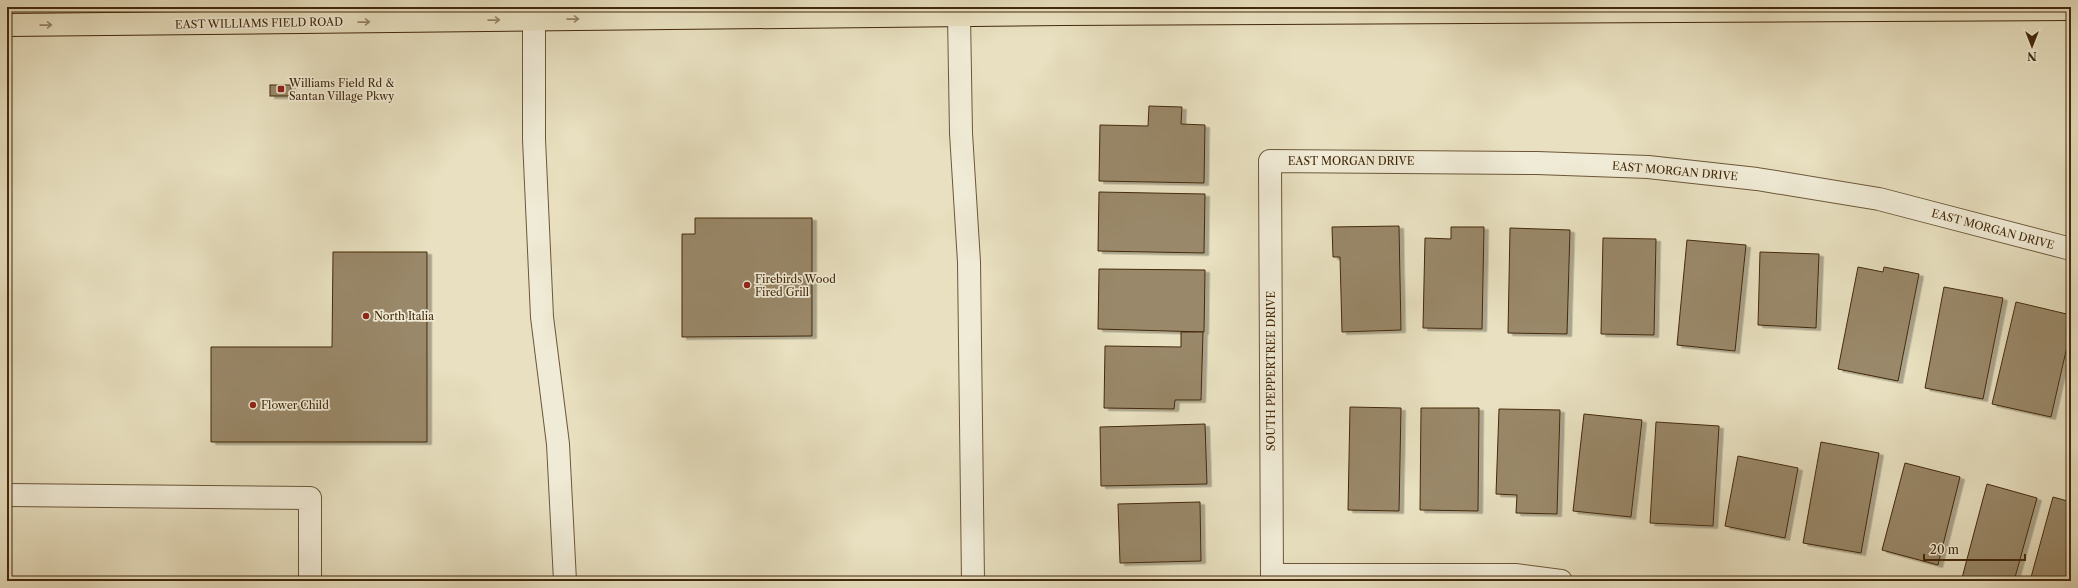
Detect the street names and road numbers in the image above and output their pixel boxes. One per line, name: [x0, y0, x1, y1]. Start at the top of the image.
street label: EAST WILLIAMS FIELD ROAD: [175, 15, 343, 31]
street label: EAST MORGAN DRIVE: [1288, 154, 1415, 168]
street label: EAST MORGAN DRIVE: [1611, 159, 1739, 184]
street label: EAST MORGAN DRIVE: [1930, 206, 2056, 252]
street label: SOUTH PEPPERTREE DRIVE: [1264, 290, 1278, 451]

